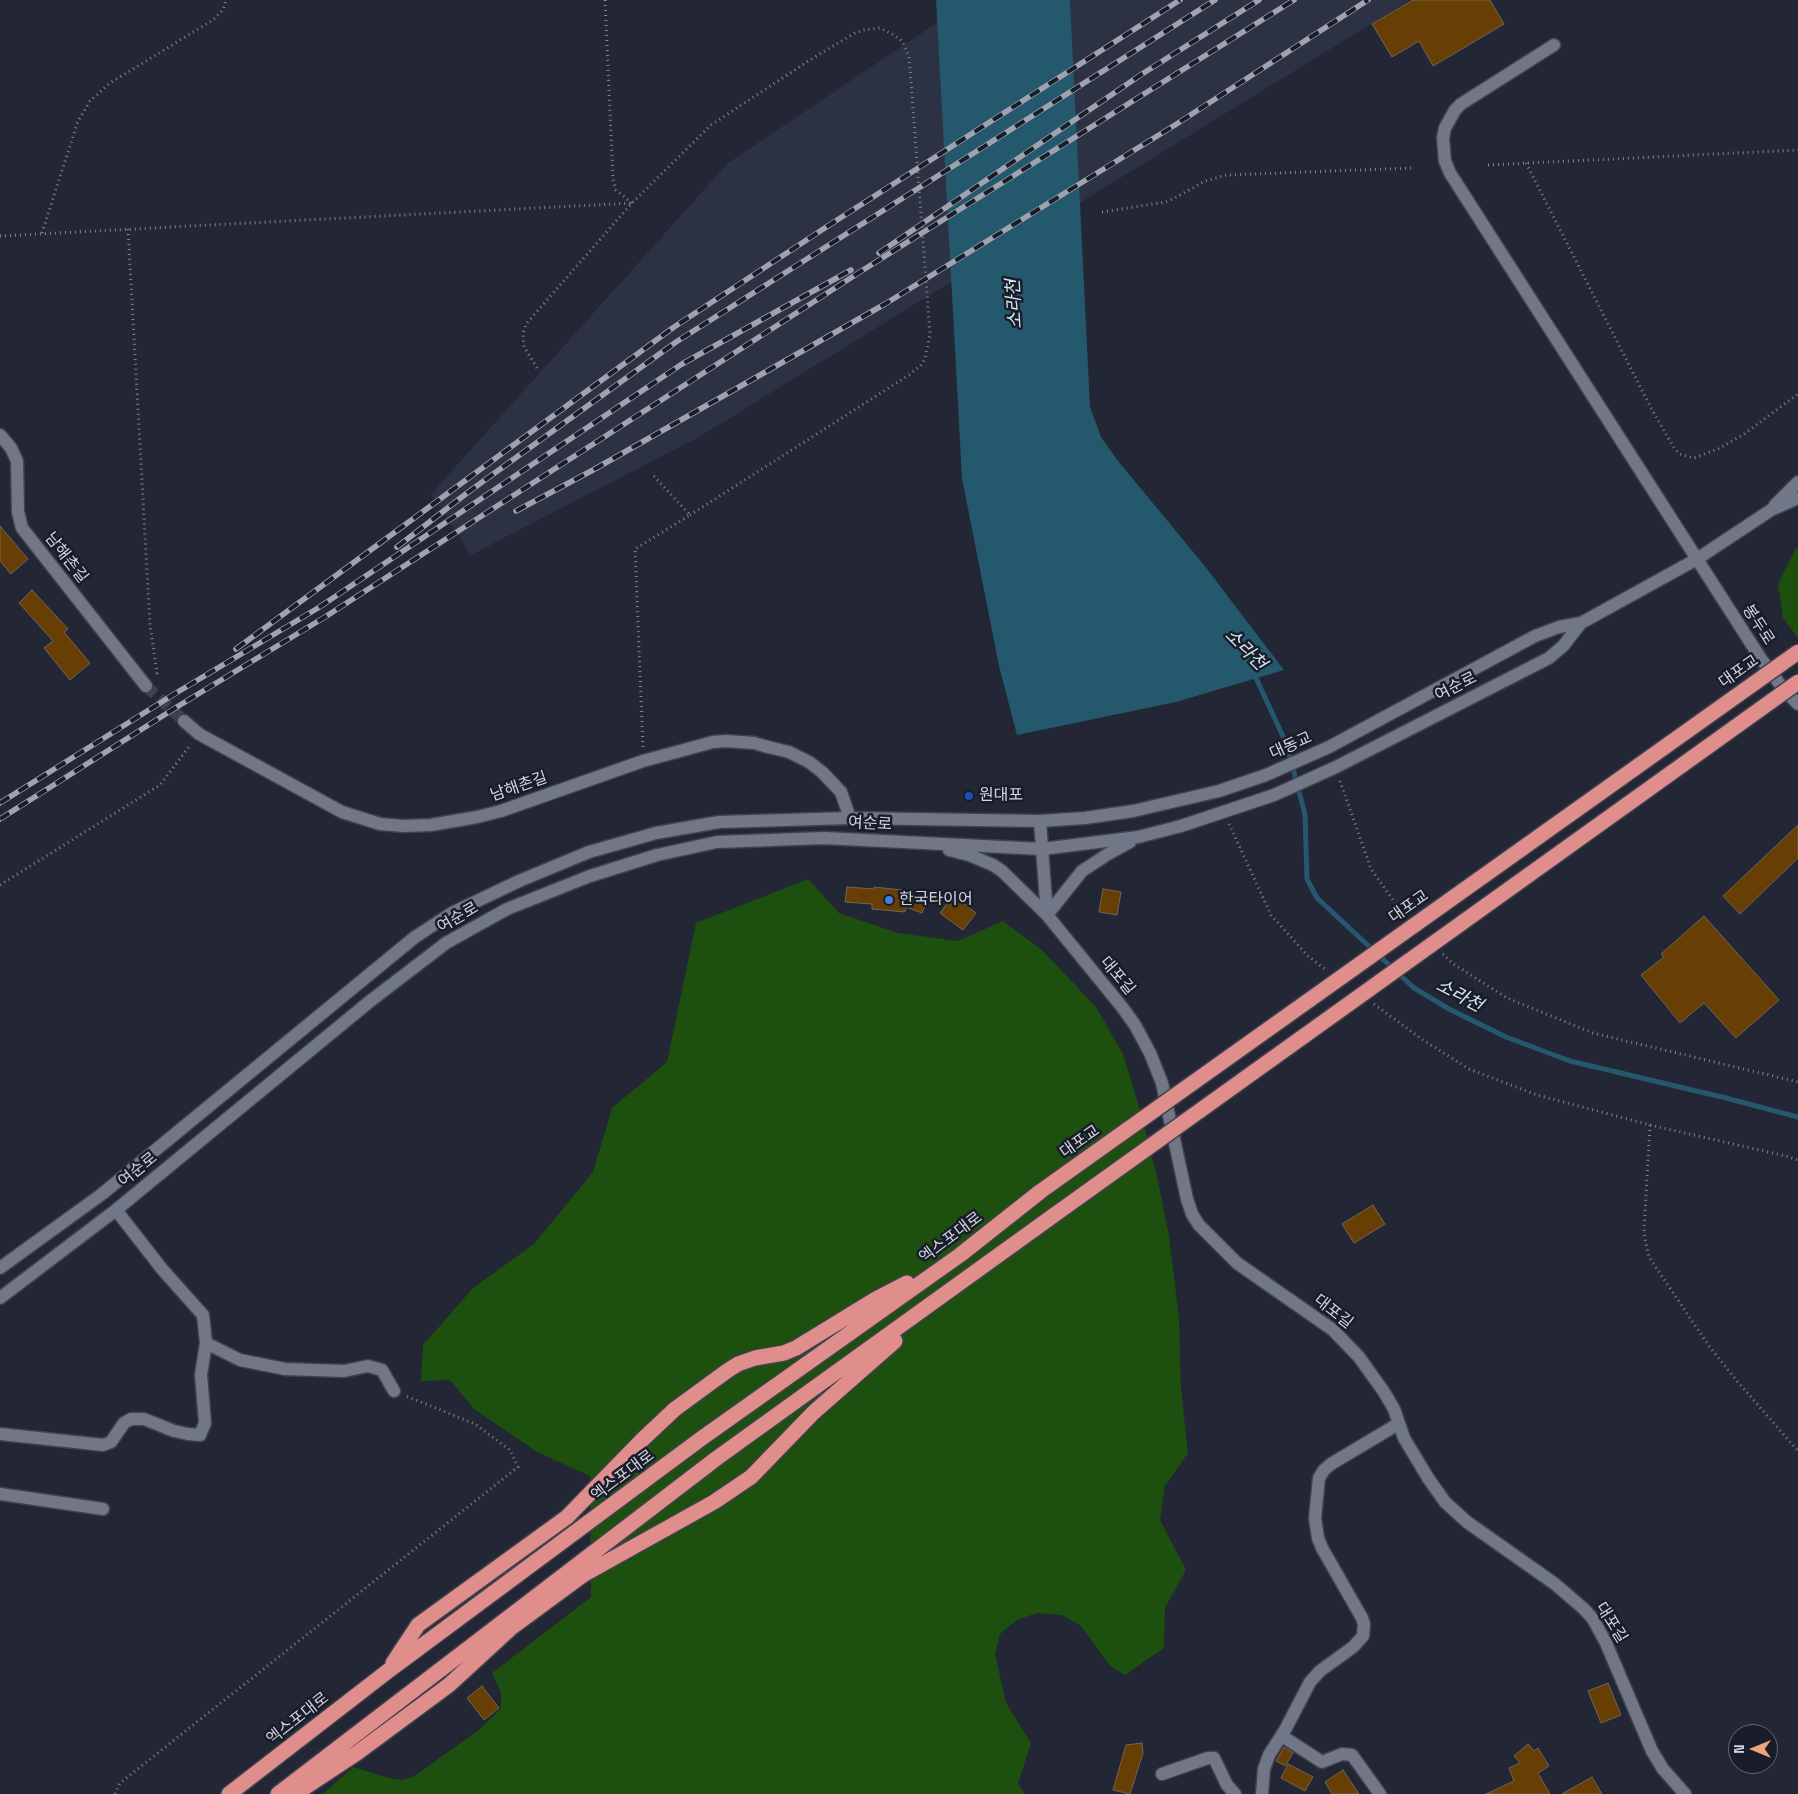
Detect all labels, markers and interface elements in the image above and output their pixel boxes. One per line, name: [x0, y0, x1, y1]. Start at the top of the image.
water label: 소라천: [1003, 279, 1027, 329]
street label: 남해촌길: [40, 529, 92, 587]
street label: 봉두로: [1738, 601, 1778, 649]
water label: 소라천: [1220, 625, 1270, 675]
street label: 대포교: [1715, 651, 1763, 693]
street label: 여순로: [1432, 668, 1480, 706]
street label: 대동교: [1267, 728, 1315, 764]
street label: 남해촌길: [488, 768, 550, 806]
place label: 원대포: [979, 786, 1023, 806]
marker: 원대포: [963, 790, 975, 802]
street label: 여순로: [847, 813, 893, 835]
street label: 대포교: [1385, 886, 1433, 928]
place label: 한국타이어: [899, 890, 973, 910]
marker: 한국타이어: [883, 894, 895, 906]
street label: 여순로: [434, 899, 482, 937]
street label: 대포길: [1095, 953, 1139, 999]
water label: 소라천: [1432, 975, 1486, 1017]
street label: 대포교: [1056, 1121, 1104, 1163]
street label: 여순로: [115, 1149, 161, 1191]
street label: 엑스포대로: [916, 1208, 986, 1268]
street label: 대포길: [1310, 1291, 1356, 1333]
street label: 엑스포대로: [588, 1446, 658, 1506]
street label: 대포길: [1591, 1599, 1631, 1647]
street label: 엑스포대로: [263, 1689, 333, 1749]
north arrow: [1728, 1724, 1778, 1774]
text: N: [1730, 1744, 1748, 1754]

